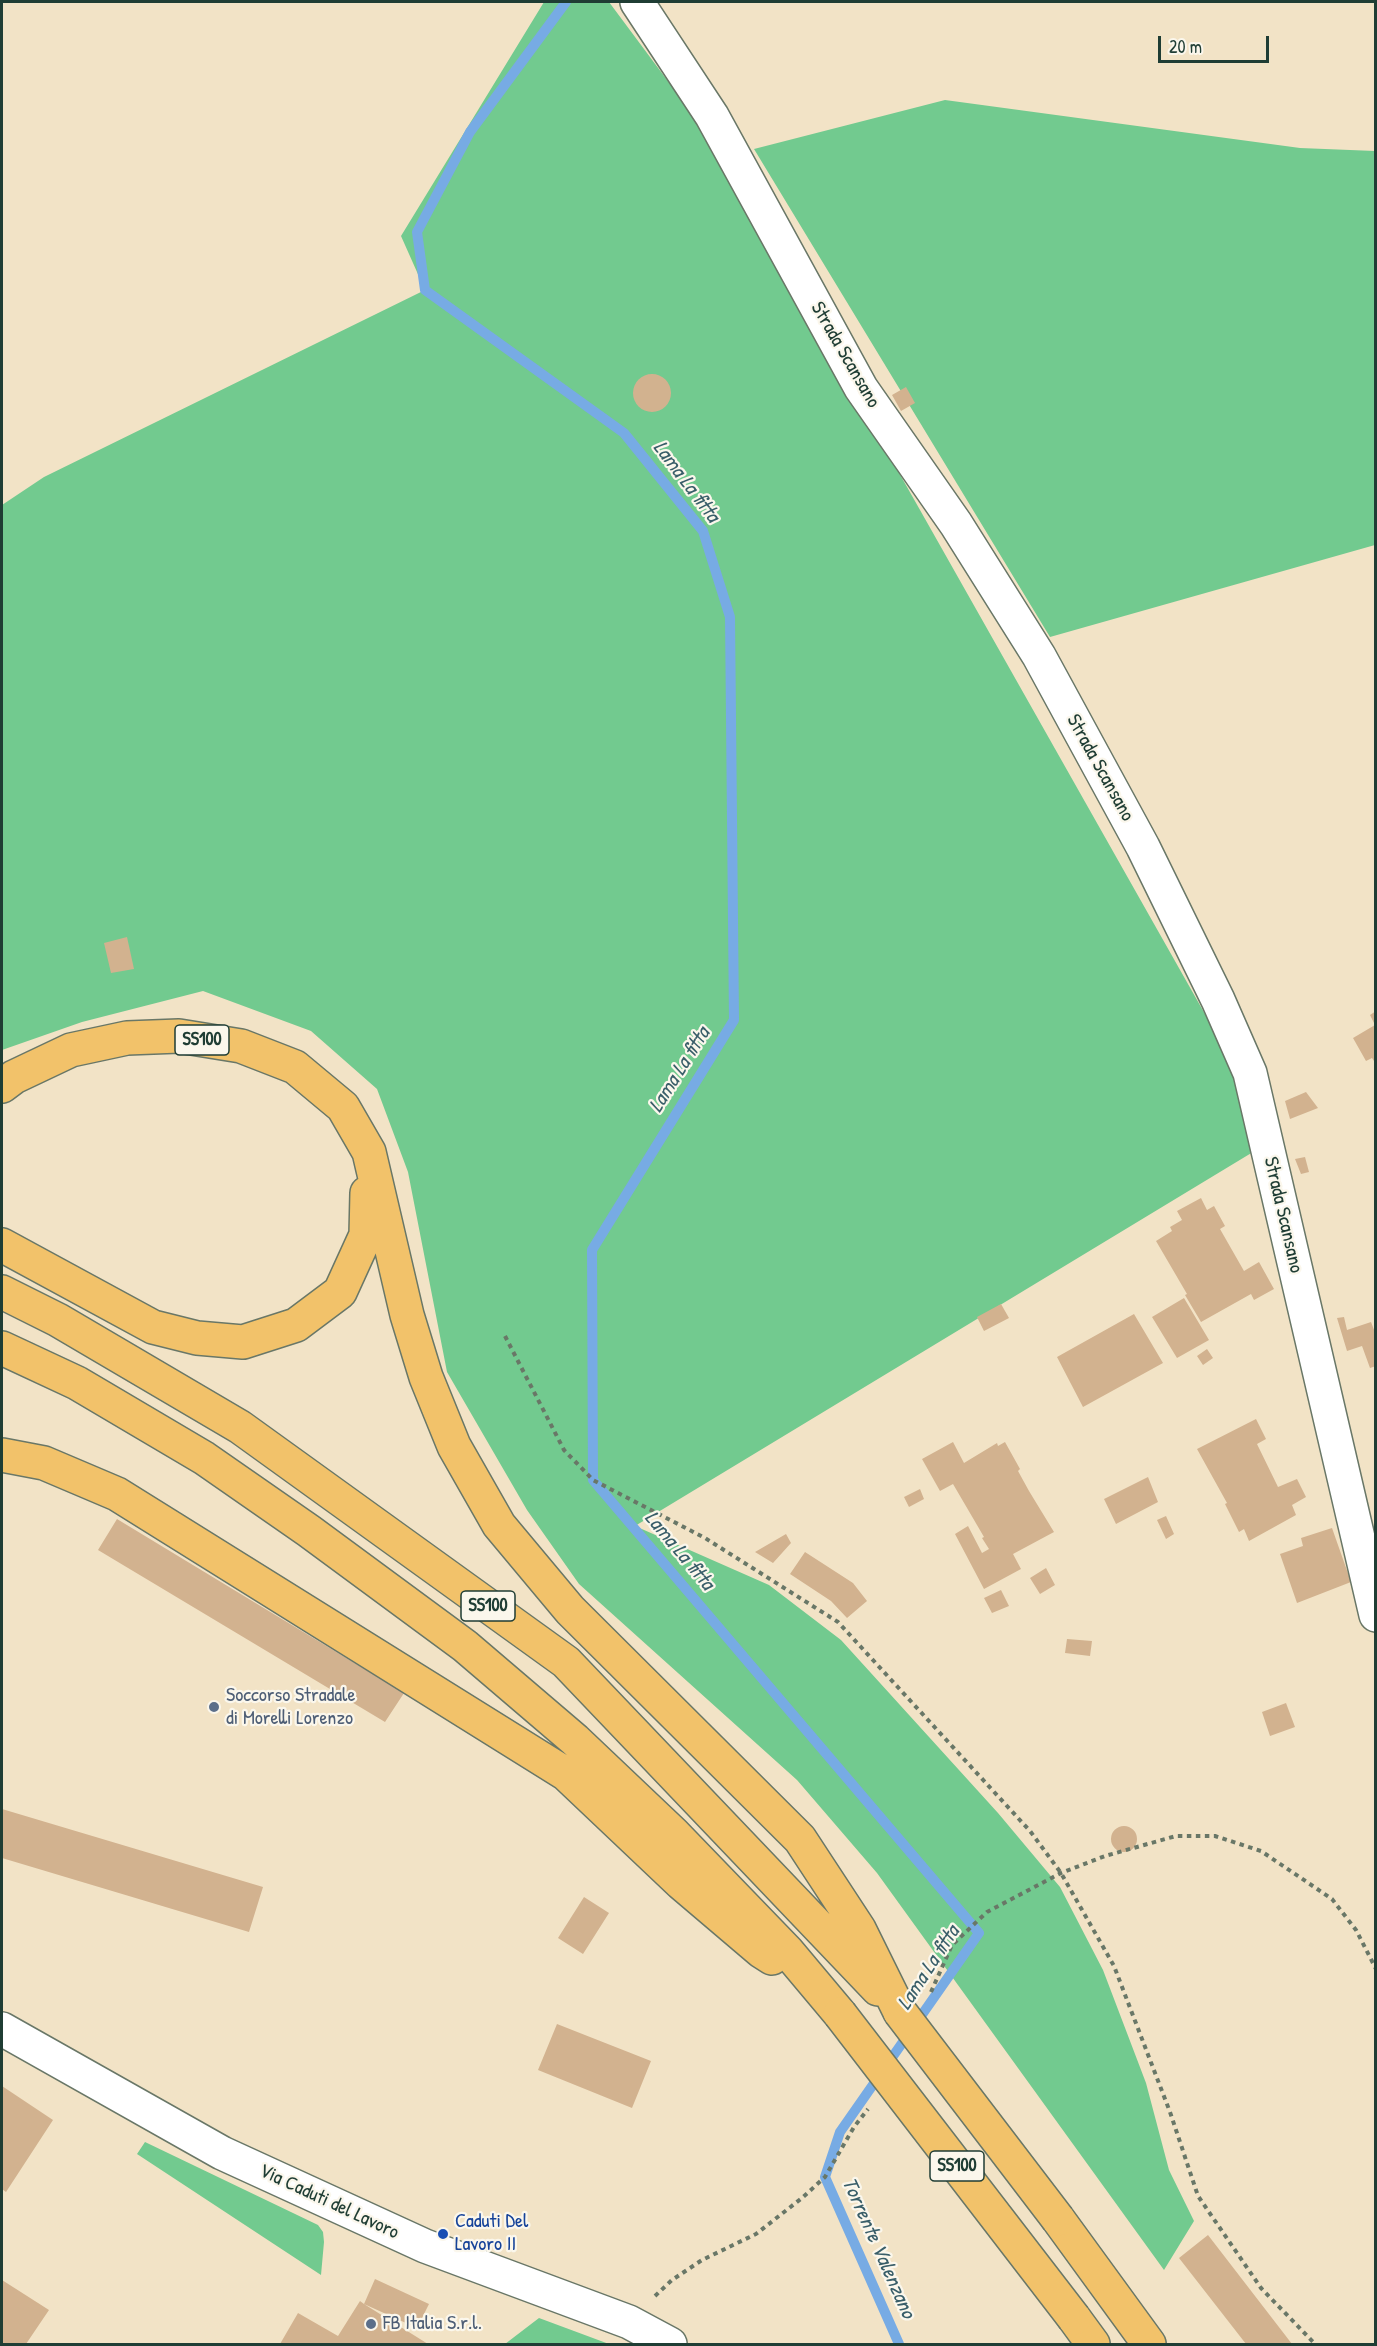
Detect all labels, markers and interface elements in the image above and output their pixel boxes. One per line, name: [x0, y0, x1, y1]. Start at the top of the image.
scale bar: [1161, 24, 1272, 62]
text: 20 m: [1169, 34, 1202, 59]
street label: Strada Scansano: [805, 298, 885, 412]
water label: Lama La fitta: [647, 436, 725, 528]
street label: Strada Scansano: [1061, 710, 1139, 826]
water label: Lama La fitta: [644, 1023, 716, 1117]
road number: SS100: [175, 1025, 229, 1055]
street label: Strada Scansano: [1258, 1155, 1308, 1275]
water label: Lama La fitta: [639, 1506, 719, 1596]
road number: SS100: [461, 1591, 515, 1621]
place label: Soccorso Stradale di Morelli Lorenzo: [226, 1684, 355, 1731]
marker: Soccorso Stradale di Morelli Lorenzo: [207, 1700, 221, 1714]
water label: Lama La fitta: [892, 1921, 966, 2015]
road number: SS100: [930, 2151, 984, 2181]
street label: Via Caduti del Lavoro: [255, 2159, 403, 2245]
water label: Torrente Valenzano: [836, 2174, 920, 2322]
place label: Caduti Del Lavoro II: [455, 2210, 528, 2257]
marker: Caduti Del Lavoro II: [436, 2227, 450, 2241]
place label: FB Italia S.r.l.: [383, 2312, 482, 2336]
marker: FB Italia S.r.l.: [364, 2317, 378, 2331]

